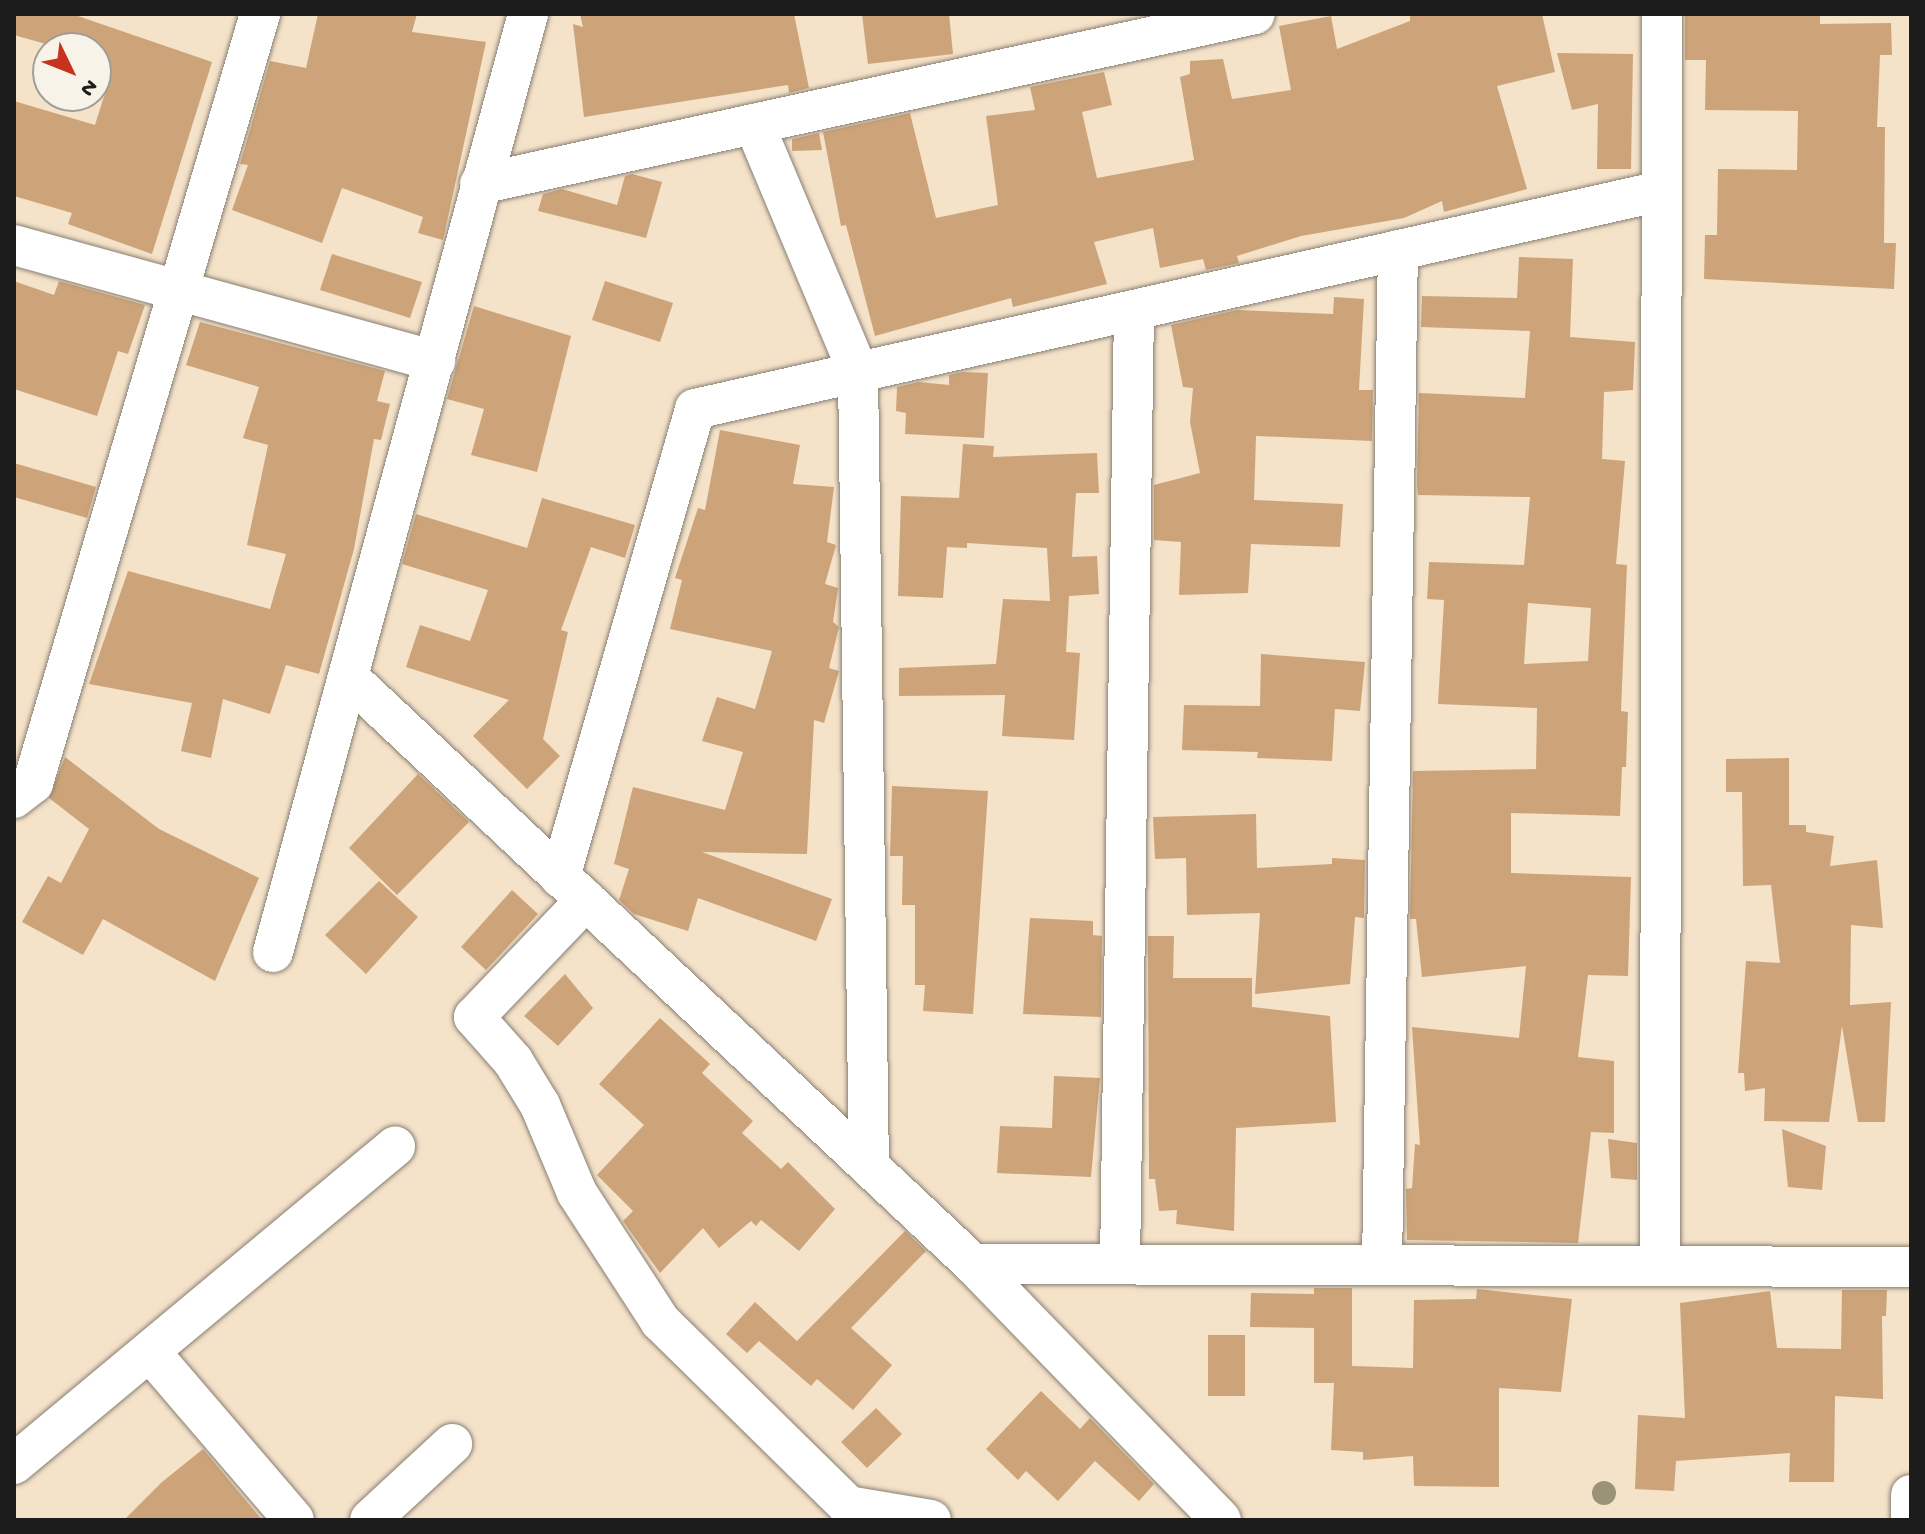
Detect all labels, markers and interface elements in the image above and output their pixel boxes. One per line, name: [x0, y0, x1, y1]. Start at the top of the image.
north arrow: [32, 32, 112, 112]
text: N: [74, 73, 102, 101]

